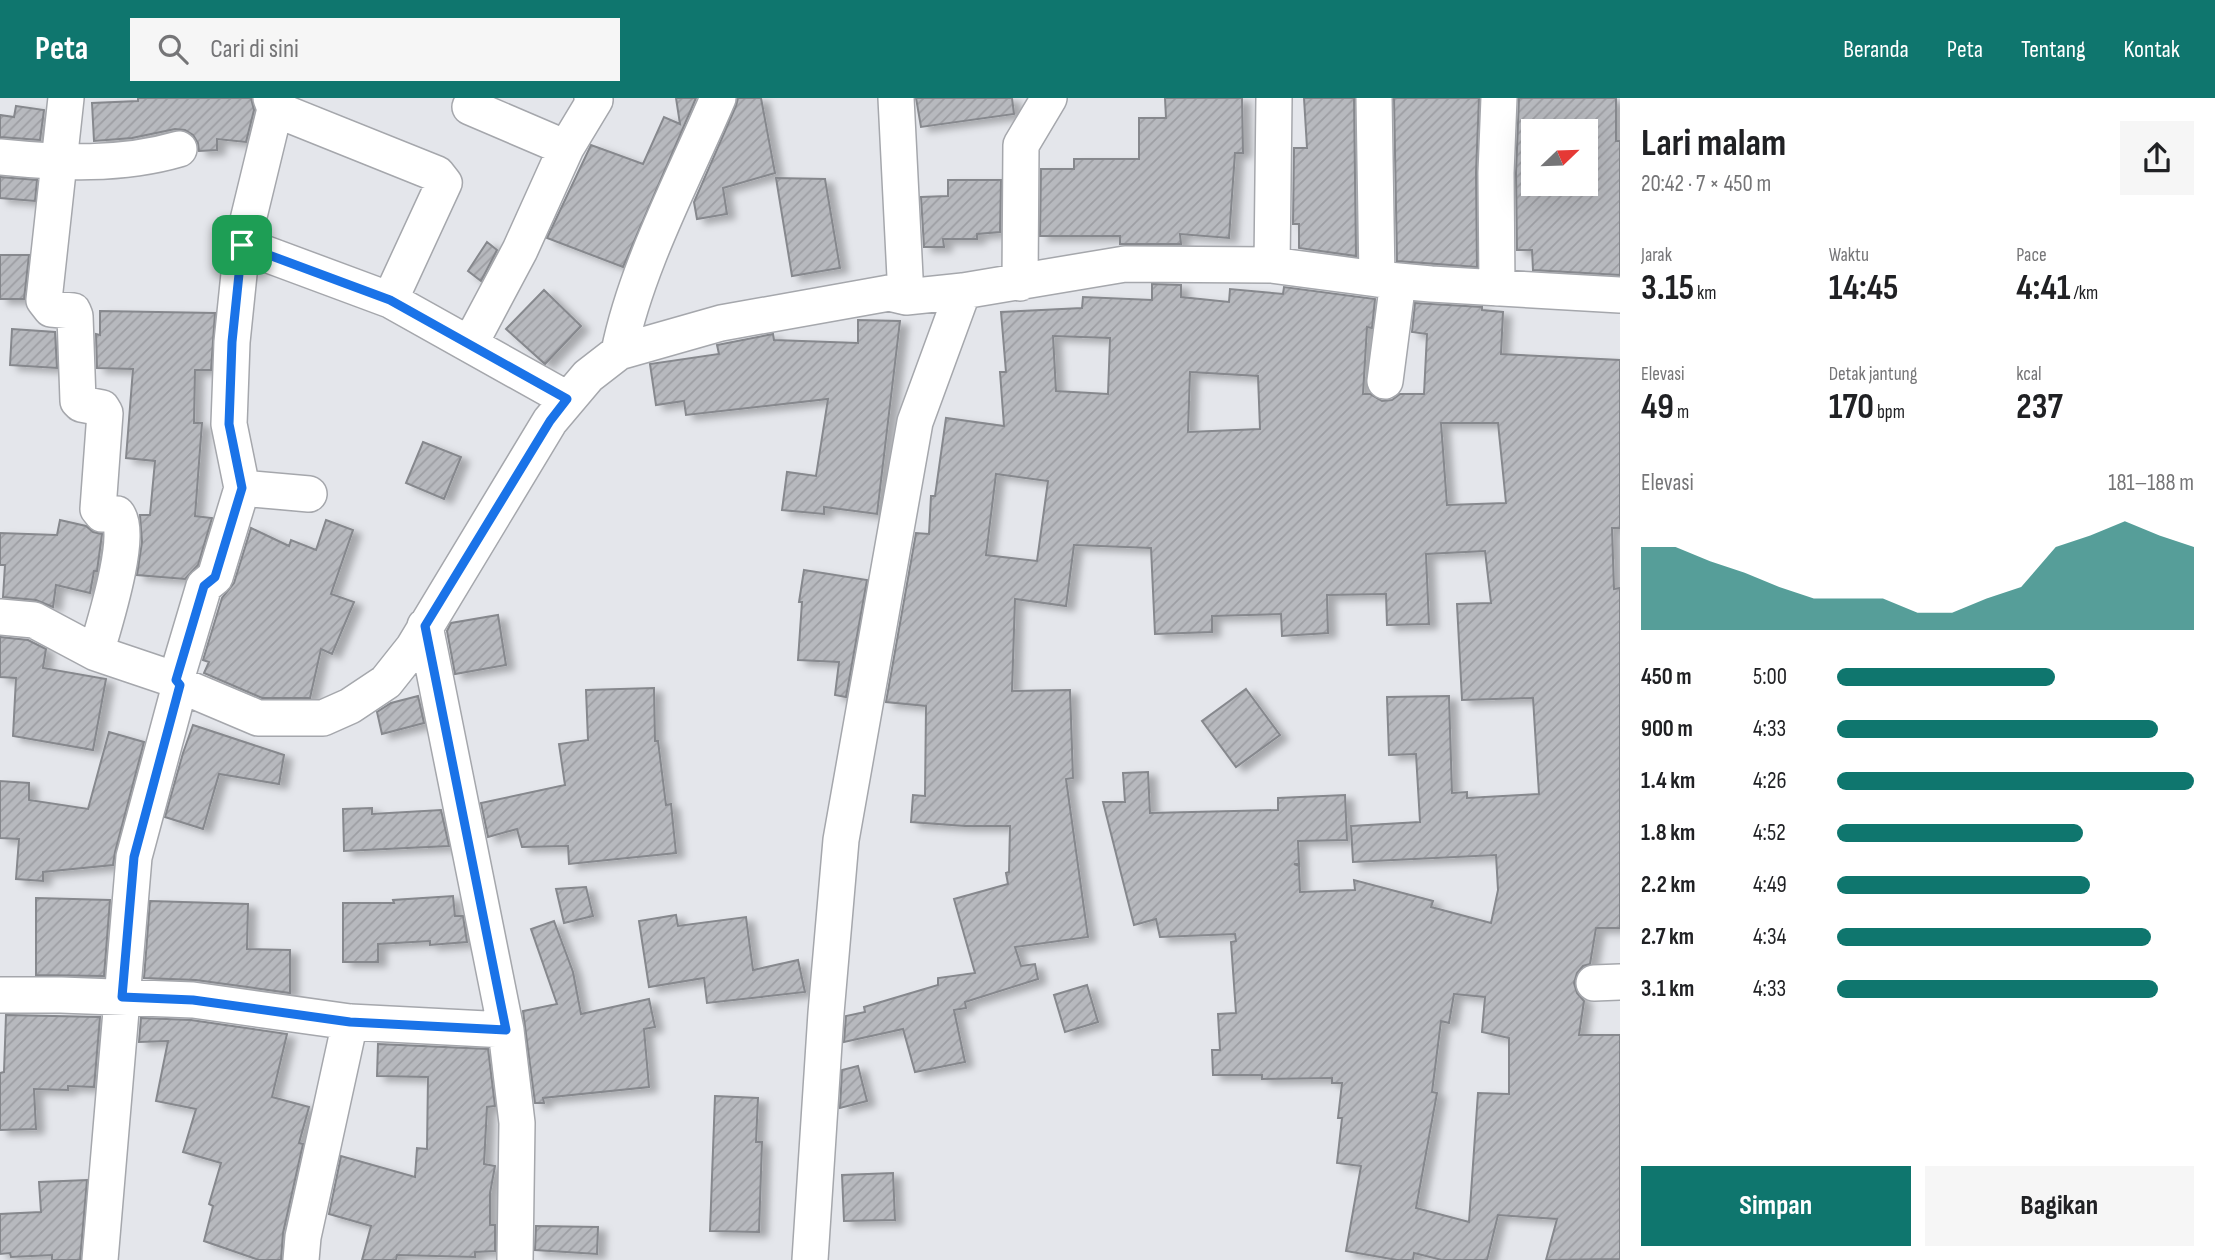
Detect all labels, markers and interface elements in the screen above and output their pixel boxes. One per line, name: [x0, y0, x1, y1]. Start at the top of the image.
search box: [130, 18, 620, 81]
text: Peta: [35, 29, 88, 69]
icon: search: [154, 30, 192, 68]
text: Cari di sini: [210, 34, 299, 65]
text: Beranda: [1843, 35, 1909, 64]
text: Peta: [1947, 35, 1983, 64]
text: Tentang: [2021, 35, 2086, 64]
text: Kontak: [2124, 35, 2180, 64]
north arrow: [1521, 119, 1598, 196]
map controls: [1521, 119, 1598, 196]
text: Lari malam: [1641, 121, 1786, 166]
button: share: [2120, 121, 2194, 195]
text: 20:42 · 7 × 450 m: [1641, 170, 1771, 198]
pin: [212, 215, 272, 275]
icon: arrive: [223, 226, 261, 264]
text: Jarak: [1641, 244, 1672, 267]
text: Waktu: [1829, 244, 1869, 267]
text: Pace: [2016, 244, 2047, 267]
text: 3.15: [1641, 267, 1694, 310]
text: 14:45: [1829, 267, 1898, 310]
text: 4:41: [2016, 267, 2070, 310]
text: km: [1694, 282, 1717, 305]
text: /km: [2070, 282, 2098, 305]
text: Elevasi: [1641, 363, 1685, 386]
text: Detak jantung: [1829, 363, 1917, 386]
text: kcal: [2016, 363, 2041, 386]
text: 49: [1641, 386, 1674, 429]
text: 170: [1829, 386, 1874, 429]
text: 237: [2016, 386, 2063, 429]
text: m: [1674, 401, 1689, 424]
text: bpm: [1874, 401, 1905, 424]
text: Elevasi: [1641, 469, 1694, 497]
text: 181–188 m: [2108, 469, 2194, 497]
text: 450 m: [1641, 663, 1692, 691]
text: 5:00: [1753, 663, 1787, 691]
text: 900 m: [1641, 715, 1693, 743]
text: 4:33: [1753, 715, 1786, 743]
text: 1.4 km: [1641, 767, 1695, 795]
text: 4:26: [1753, 767, 1787, 795]
text: 1.8 km: [1641, 819, 1695, 847]
text: 4:52: [1753, 819, 1786, 847]
text: 2.2 km: [1641, 871, 1695, 899]
text: 4:49: [1753, 871, 1787, 899]
text: 2.7 km: [1641, 923, 1694, 951]
text: 4:34: [1753, 923, 1786, 951]
text: 3.1 km: [1641, 975, 1694, 1003]
text: 4:33: [1753, 975, 1786, 1003]
button: Simpan: [1641, 1166, 1911, 1246]
button: Bagikan: [1925, 1166, 2194, 1246]

